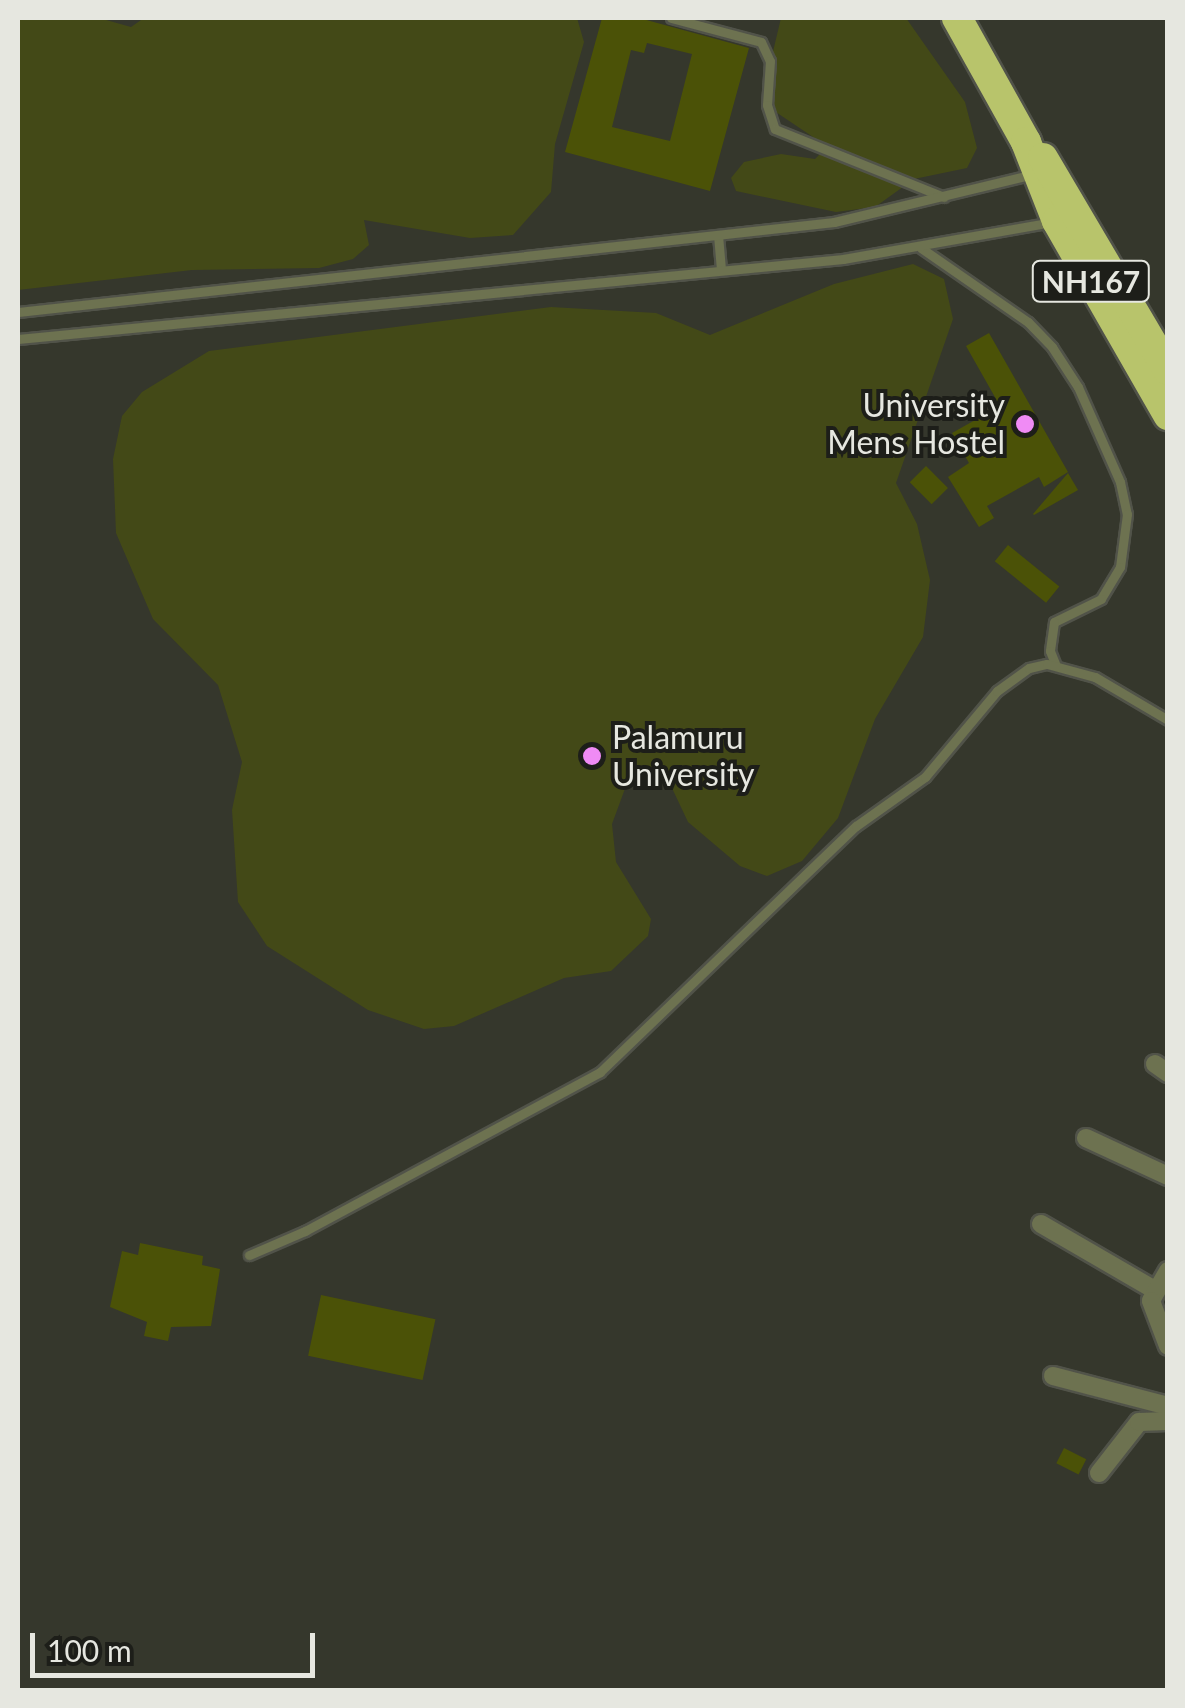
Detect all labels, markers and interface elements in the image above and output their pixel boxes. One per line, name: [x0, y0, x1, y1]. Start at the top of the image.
road number: NH167: [1031, 256, 1151, 306]
place label: University Mens Hostel: [827, 387, 1005, 462]
marker: University Mens Hostel: [1014, 413, 1036, 435]
place label: Palamuru University: [612, 719, 755, 794]
marker: Palamuru University: [581, 745, 603, 767]
scale bar: [35, 1613, 320, 1675]
text: 100 m: [47, 1632, 132, 1668]

